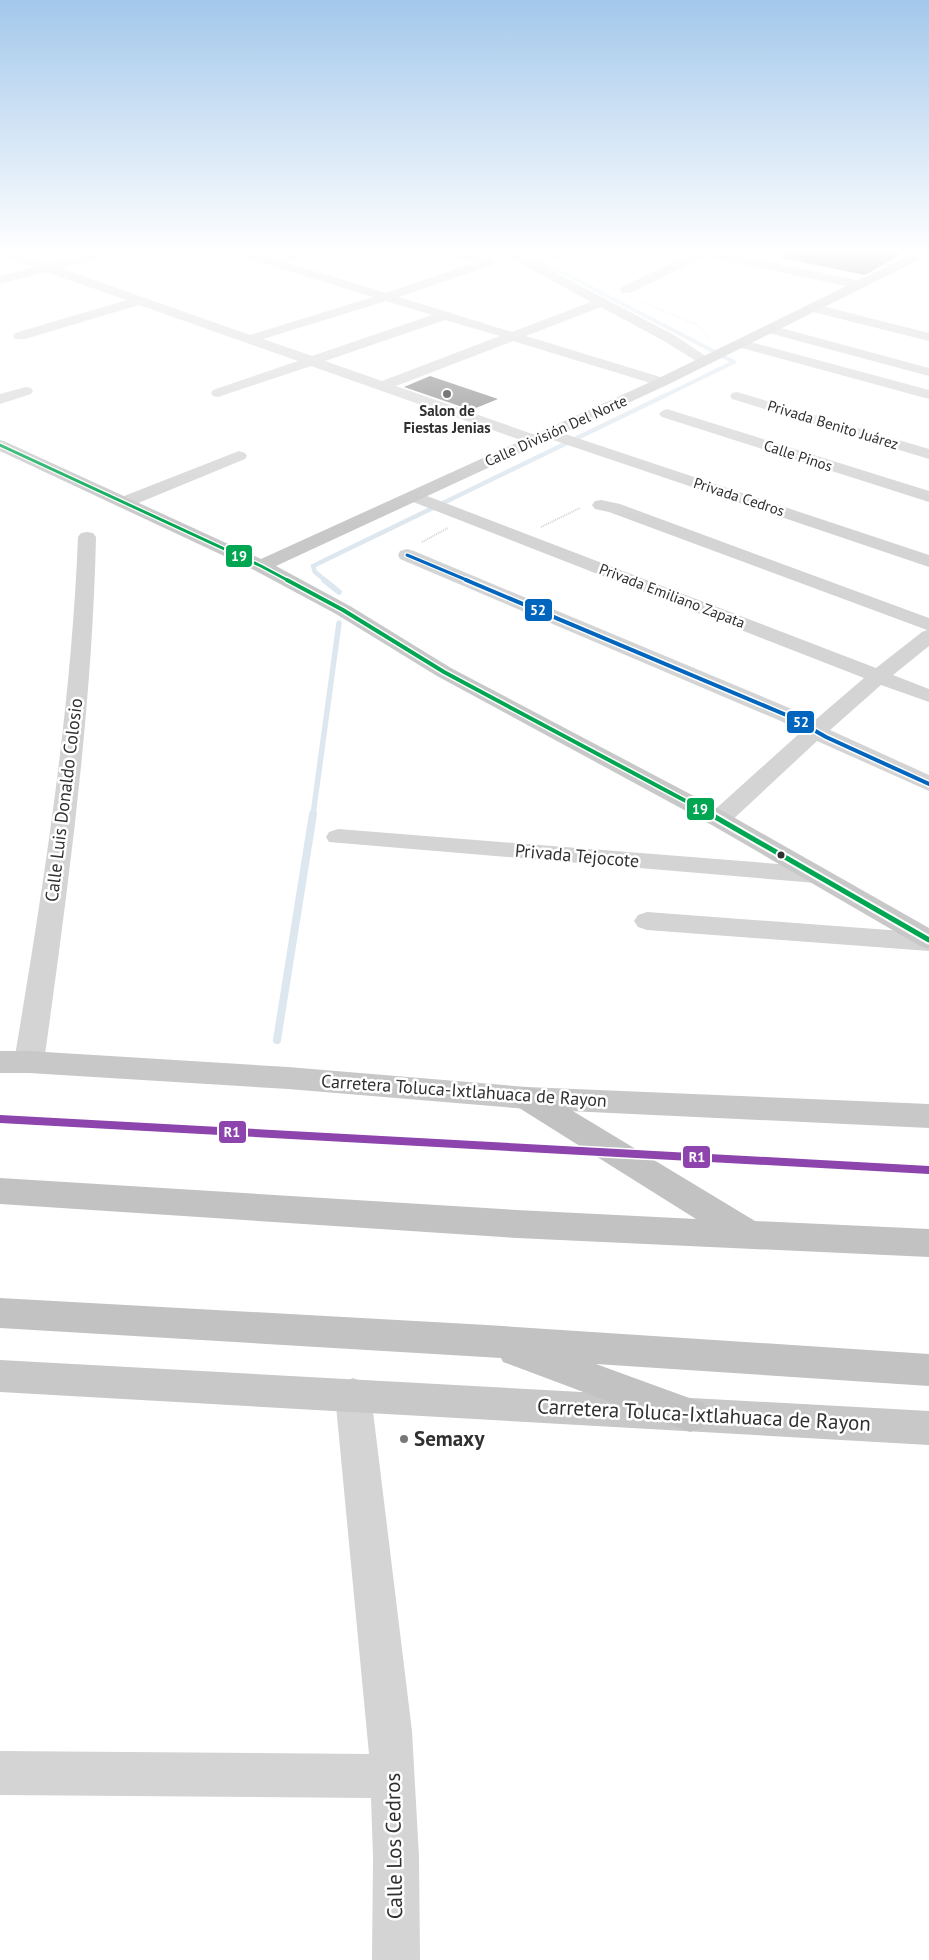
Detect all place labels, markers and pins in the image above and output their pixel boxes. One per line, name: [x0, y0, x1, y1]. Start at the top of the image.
marker: Salon de Fiestas Jenias: [441, 388, 453, 400]
place label: Salon de Fiestas Jenias: [403, 401, 491, 437]
unlabelled marker: [776, 850, 786, 860]
place label: Semaxy: [414, 1425, 485, 1452]
marker: Semaxy: [398, 1433, 410, 1445]

